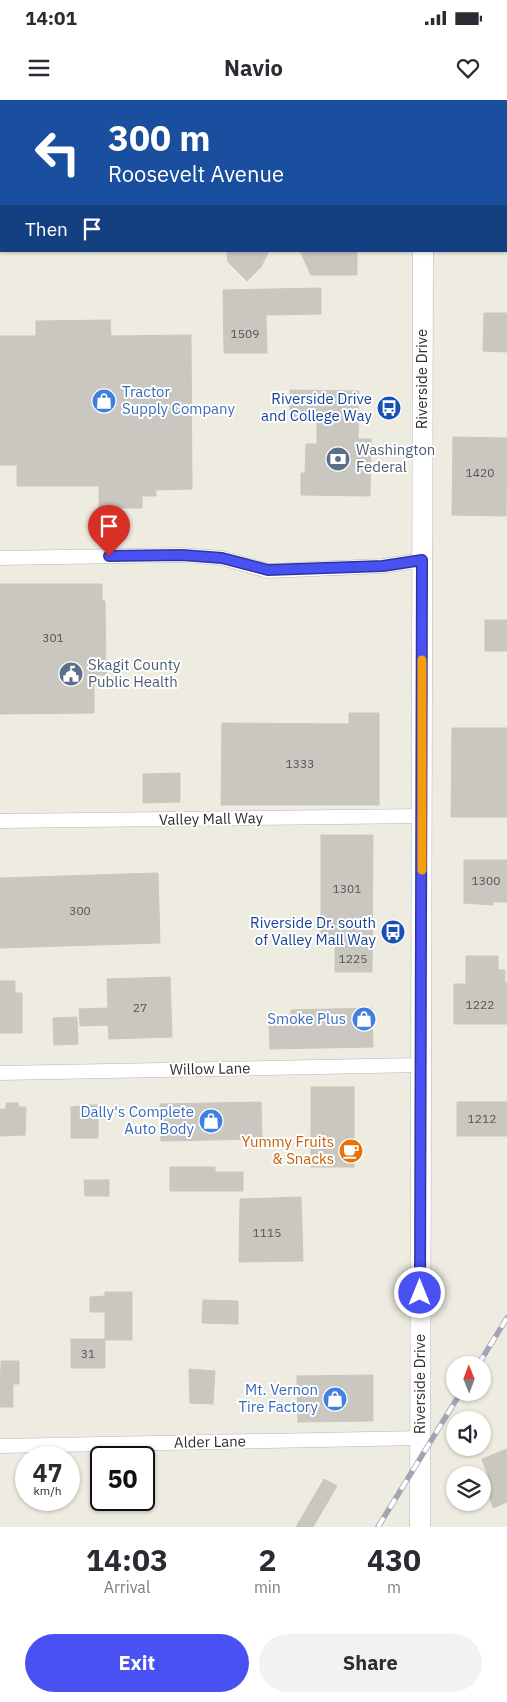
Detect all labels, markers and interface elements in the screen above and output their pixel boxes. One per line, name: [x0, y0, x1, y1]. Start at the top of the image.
text: 14:01: [25, 6, 77, 30]
text: Navio: [224, 53, 283, 82]
icon: menu: [25, 54, 53, 82]
icon: heart: [454, 54, 482, 82]
text: 300 m: [108, 115, 211, 161]
icon: left: [25, 120, 90, 185]
text: Roosevelt Avenue: [108, 159, 284, 188]
icon: arrive: [78, 215, 106, 243]
text: Then: [25, 217, 68, 241]
house number: 1509: [231, 326, 259, 341]
street label: Riverside Drive: [412, 329, 431, 429]
place label: Tractor Supply Company: [122, 382, 236, 418]
shop icon: Tractor Supply Company: [91, 388, 117, 414]
place label: Riverside Drive and College Way: [261, 389, 373, 425]
bus stop icon: Riverside Drive and College Way: [376, 395, 402, 421]
place label: Washington Federal: [356, 440, 435, 476]
bank icon: Washington Federal: [325, 446, 351, 472]
house number: 1420: [466, 465, 494, 480]
pin: [88, 505, 130, 556]
icon: arrive: [95, 512, 123, 540]
house number: 301: [42, 630, 64, 645]
place label: Skagit County Public Health: [88, 655, 181, 691]
public building icon: Skagit County Public Health: [58, 661, 84, 687]
house number: 1333: [286, 756, 314, 771]
street label: Valley Mall Way: [159, 808, 264, 829]
house number: 1300: [472, 873, 500, 888]
house number: 1301: [333, 881, 361, 896]
house number: 300: [69, 903, 91, 918]
place label: Riverside Dr. south of Valley Mall Way: [250, 913, 377, 949]
bus stop icon: Riverside Dr. south of Valley Mall Way: [380, 919, 406, 945]
house number: 1225: [339, 951, 367, 966]
house number: 1222: [466, 997, 494, 1012]
house number: 27: [133, 1000, 147, 1015]
shop icon: Smoke Plus: [351, 1006, 377, 1032]
place label: Smoke Plus: [267, 1009, 346, 1028]
street label: Willow Lane: [169, 1058, 251, 1079]
place label: Dally's Complete Auto Body: [80, 1102, 195, 1138]
shop icon: Dally's Complete Auto Body: [198, 1108, 224, 1134]
house number: 1212: [468, 1111, 496, 1126]
place label: Yummy Fruits & Snacks: [242, 1132, 334, 1168]
cafe icon: Yummy Fruits & Snacks: [338, 1138, 364, 1164]
house number: 1115: [253, 1225, 281, 1240]
position arrow: [393, 1266, 445, 1318]
street label: Riverside Drive: [410, 1334, 429, 1434]
house number: 31: [81, 1346, 95, 1361]
north arrow: [446, 1356, 491, 1401]
map controls: [446, 1356, 491, 1511]
place label: Mt. Vernon Tire Factory: [238, 1380, 319, 1416]
shop icon: Mt. Vernon Tire Factory: [322, 1386, 348, 1412]
button: sound: [446, 1411, 491, 1456]
street label: Alder Lane: [174, 1431, 246, 1452]
speed limit sign: 50: [90, 1446, 155, 1511]
text: 47: [32, 1456, 63, 1489]
button: layers: [446, 1466, 491, 1511]
text: km/h: [33, 1483, 62, 1498]
text: 14:03: [86, 1540, 168, 1579]
text: 2: [258, 1540, 276, 1579]
text: 430: [367, 1540, 421, 1579]
text: Arrival: [104, 1577, 150, 1597]
text: min: [254, 1577, 281, 1597]
text: m: [387, 1577, 401, 1597]
button: Exit: [25, 1634, 249, 1692]
button: Share: [259, 1634, 482, 1692]

